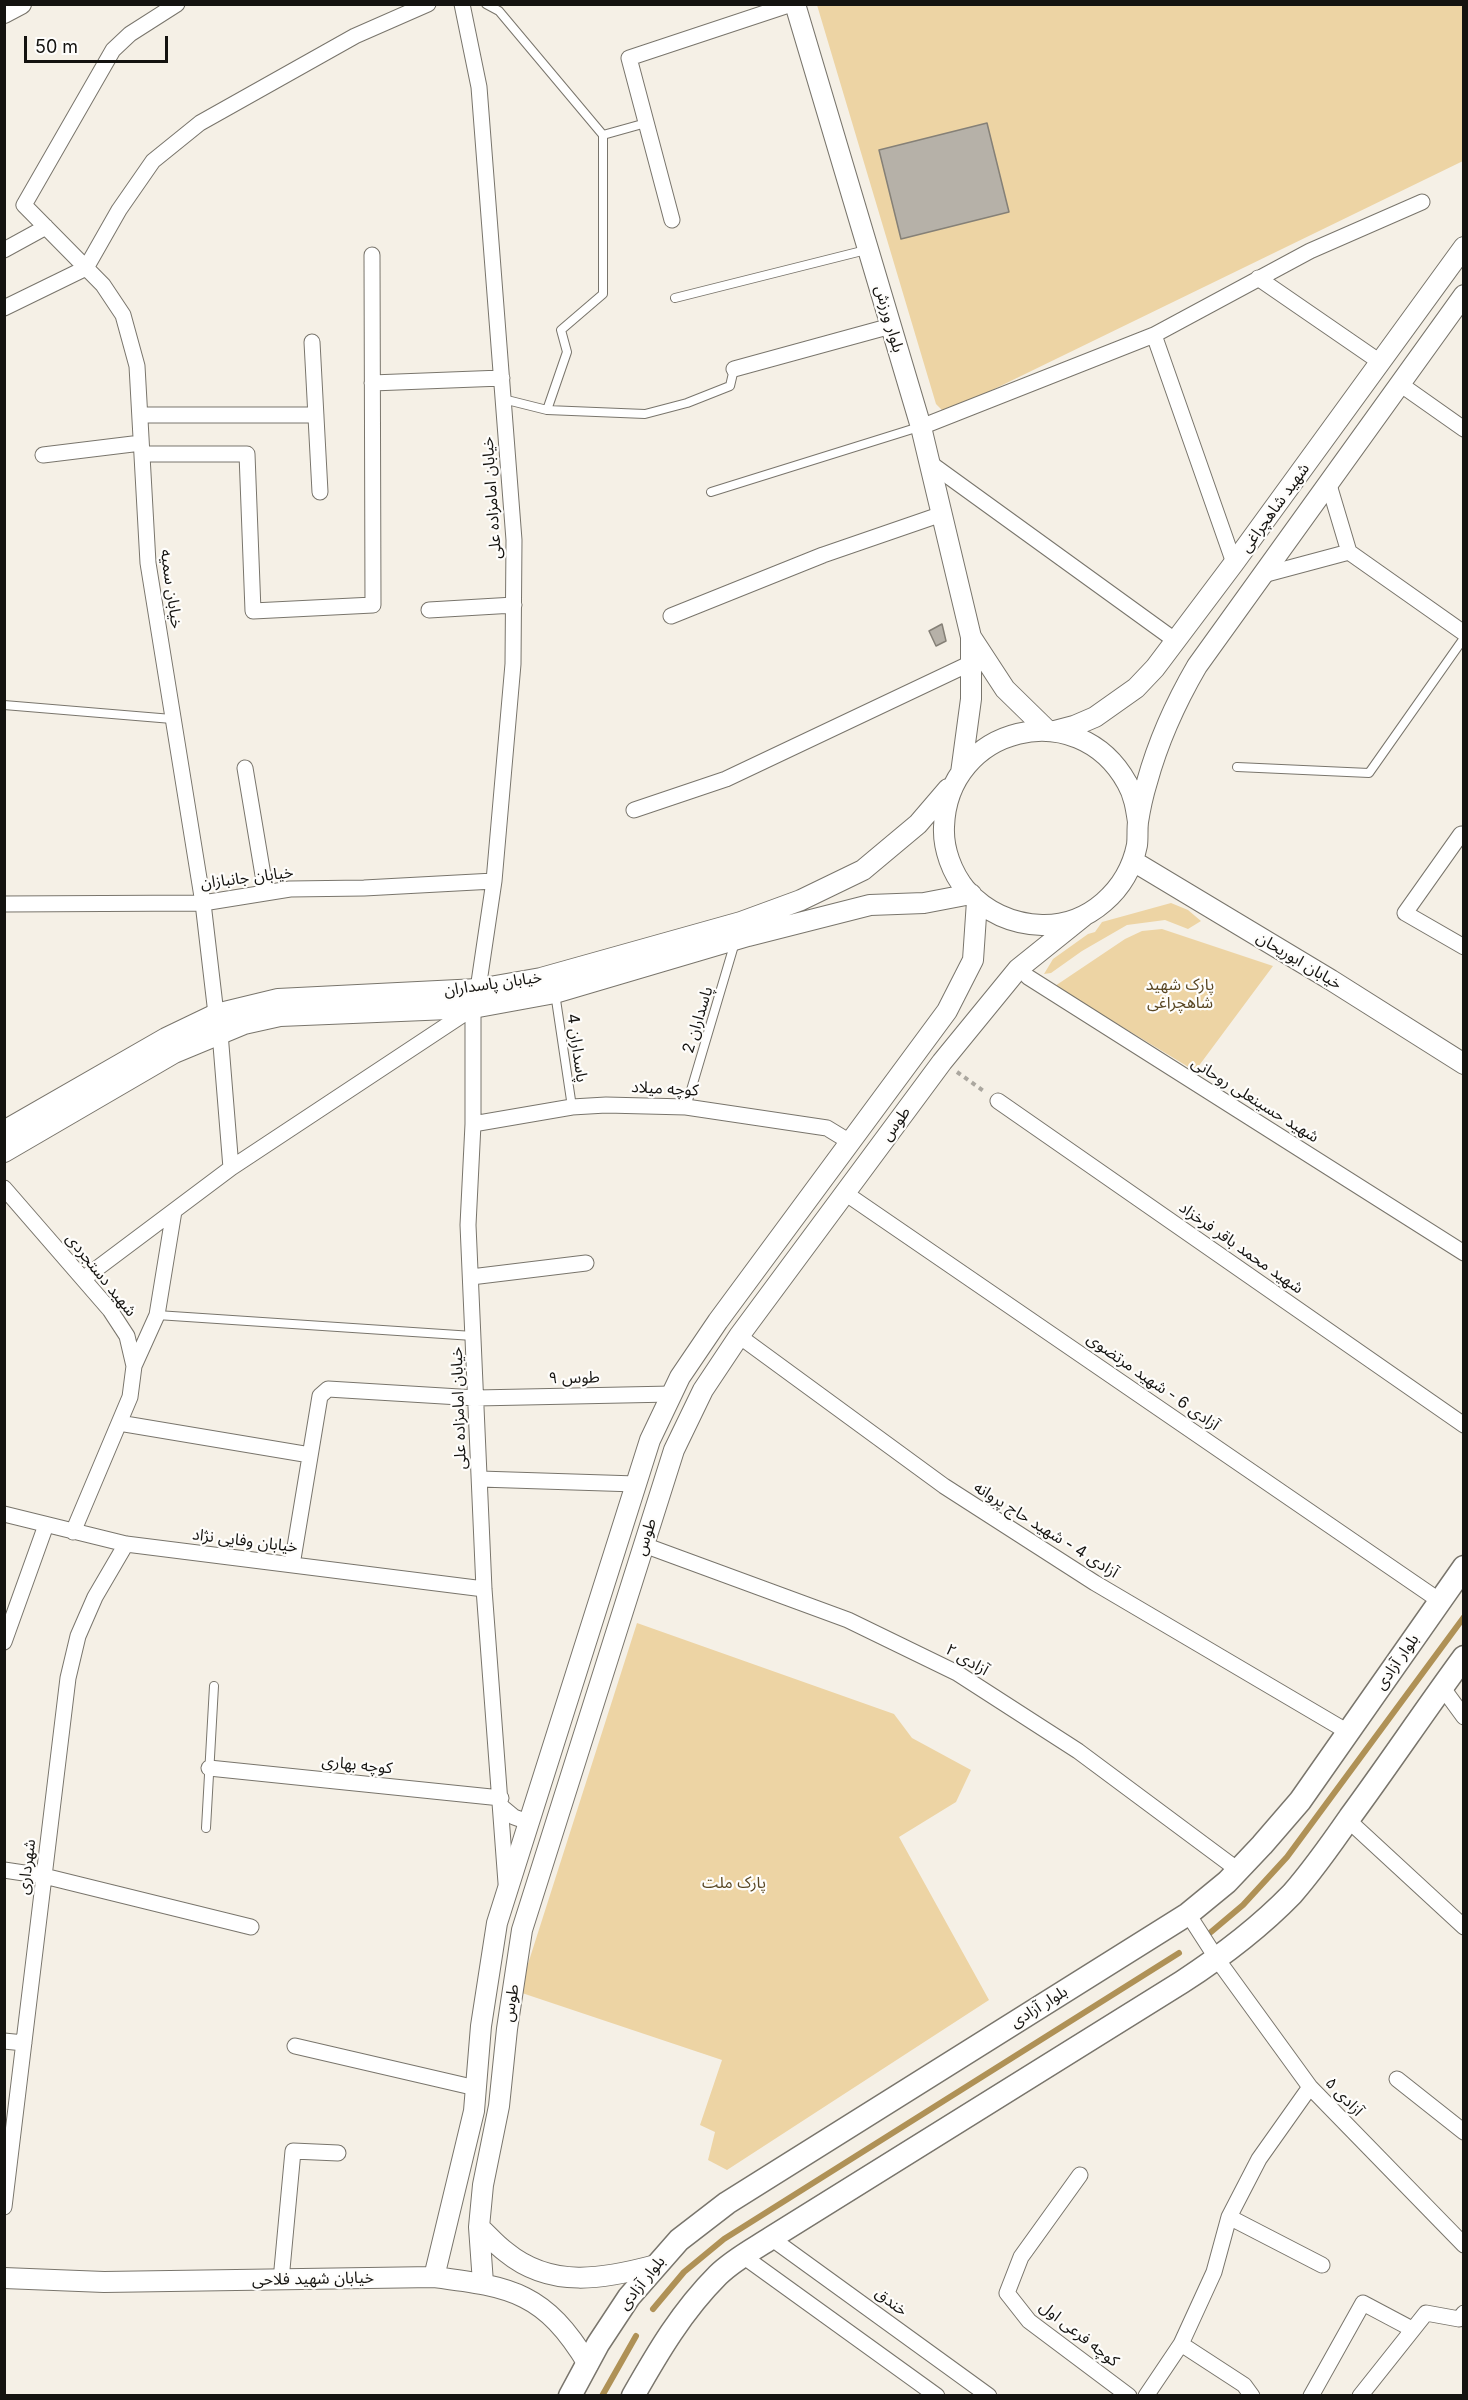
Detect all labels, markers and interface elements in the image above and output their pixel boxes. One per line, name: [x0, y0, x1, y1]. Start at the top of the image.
scale bar: [27, 24, 171, 62]
text: 50 m: [35, 36, 78, 57]
street label: بلوار ورزش: [870, 283, 908, 355]
street label: خیابان امامزاده علی: [478, 436, 506, 560]
street label: شهید شاهچراغی: [1236, 460, 1314, 556]
street label: خیابان سمیه: [156, 548, 186, 630]
street label: خیابان جانبازان: [200, 863, 294, 893]
street label: خیابان ابوریحان: [1253, 928, 1345, 994]
street label: خیابان پاسداران: [443, 968, 543, 1000]
park label: پارک شهید شاهچراغی: [1146, 975, 1214, 1013]
street label: پاسداران 2: [679, 984, 717, 1056]
street label: پاسداران 4: [563, 1012, 591, 1084]
street label: شهید حسینعلی روحانی: [1188, 1053, 1322, 1147]
street label: کوچه میلاد: [631, 1078, 699, 1100]
street label: طوس: [877, 1103, 915, 1145]
street label: شهید محمد باقر فرخزاد: [1175, 1198, 1307, 1298]
street label: شهید دستجردی: [62, 1229, 140, 1321]
street label: آزادی 6 - شهید مرتضوی: [1083, 1329, 1223, 1435]
street label: خیابان امامزاده علی: [447, 1346, 471, 1470]
street label: طوس ۹: [548, 1368, 600, 1388]
street label: آزادی 4 - شهید حاج پروانه: [970, 1478, 1122, 1582]
street label: طوس: [631, 1516, 661, 1558]
street label: خیابان وفایی نژاد: [191, 1525, 299, 1557]
street label: بلوار آزادی: [1371, 1630, 1423, 1694]
street label: آزادی ۲: [942, 1640, 992, 1680]
street label: کوچه بهاری: [321, 1752, 393, 1778]
street label: شهرداری: [14, 1838, 40, 1896]
park label: پارک ملت: [702, 1873, 766, 1893]
street label: بلوار آزادی: [1007, 1982, 1071, 2032]
street label: طوس: [499, 1983, 523, 2023]
street label: آزادی ۵: [1321, 2074, 1367, 2120]
street label: بلوار آزادی: [615, 2252, 669, 2314]
street label: خیابان شهید فلاحی: [252, 2268, 374, 2290]
street label: خندق: [871, 2284, 911, 2320]
street label: کوچه فرعی اول: [1036, 2297, 1122, 2371]

